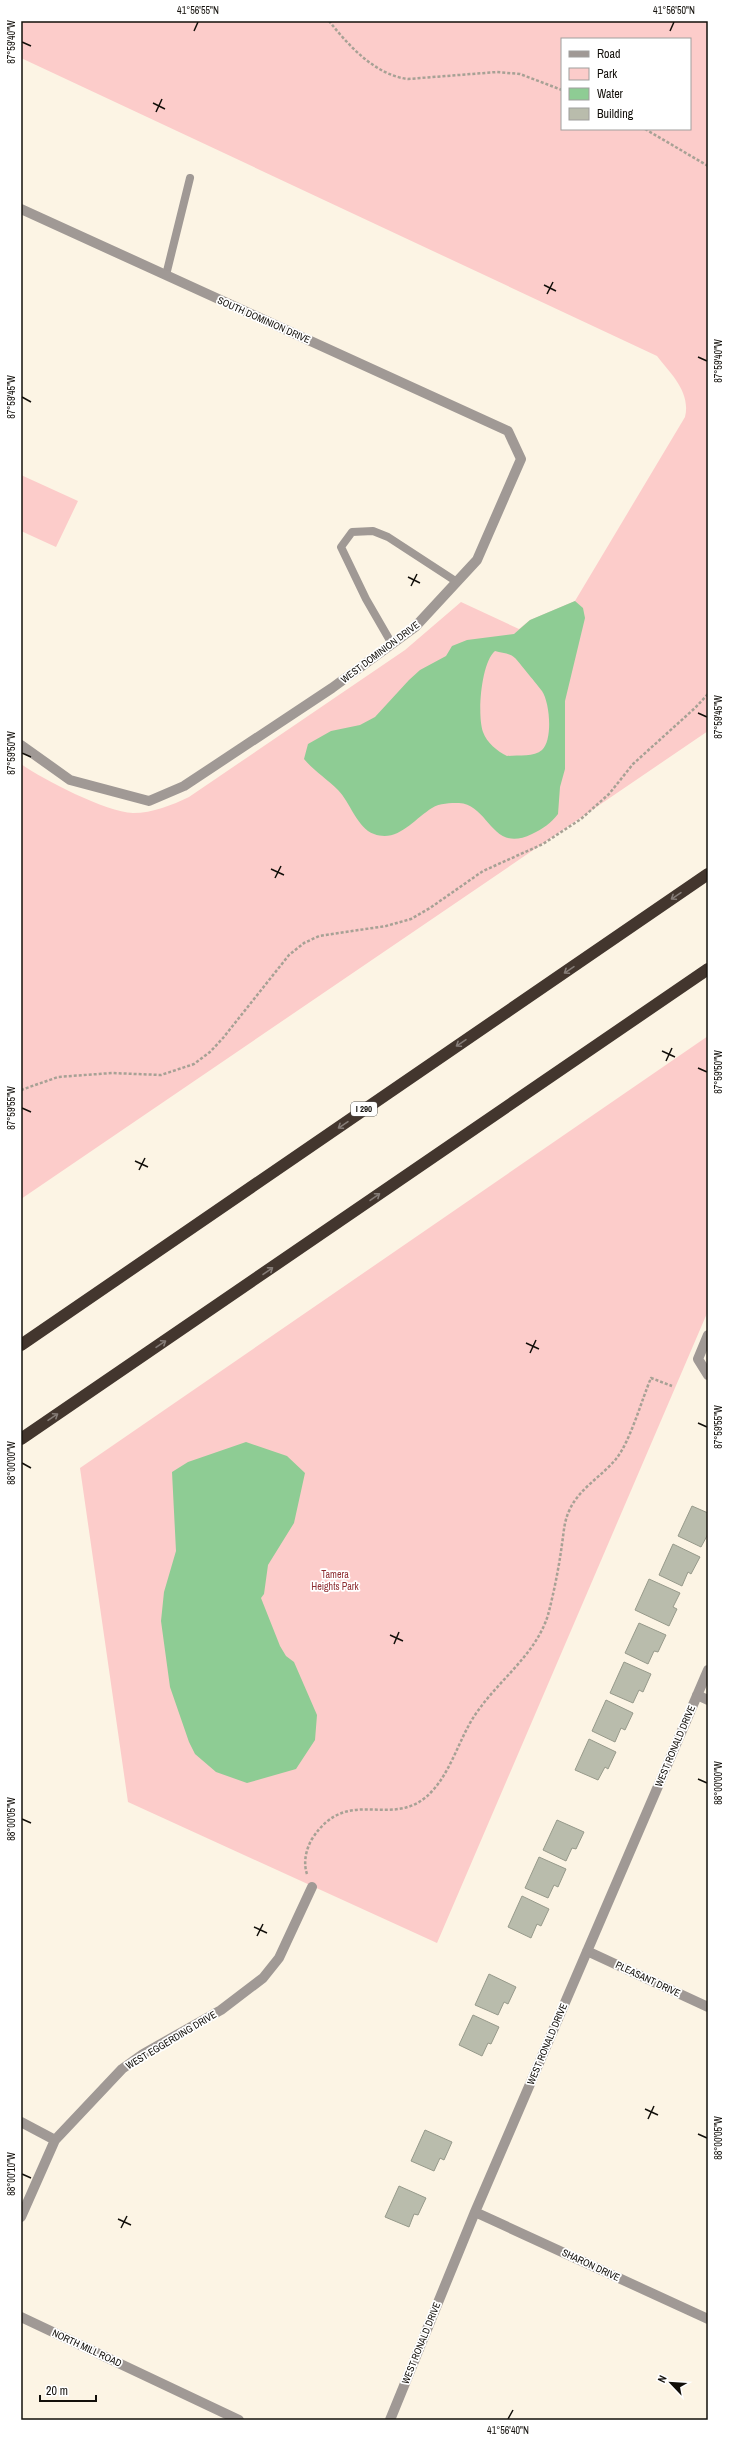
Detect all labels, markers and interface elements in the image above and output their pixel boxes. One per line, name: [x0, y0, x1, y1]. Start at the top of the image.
text: 41°56'55"N: [177, 4, 219, 17]
text: 41°56'50"N: [653, 4, 695, 17]
text: 87°59'40"W: [5, 20, 18, 64]
legend: [561, 38, 691, 130]
text: Road: [597, 46, 621, 62]
text: Park: [597, 66, 617, 82]
text: Water: [597, 86, 624, 102]
text: Building: [597, 106, 634, 122]
street label: SOUTH DOMINION DRIVE: [216, 294, 312, 346]
text: 87°59'40"W: [712, 339, 725, 383]
text: 87°59'45"W: [5, 375, 18, 419]
street label: WEST DOMINION DRIVE: [338, 618, 422, 686]
text: 87°59'45"W: [712, 695, 725, 739]
text: 87°59'50"W: [5, 731, 18, 775]
one-way arrow: [671, 892, 682, 900]
one-way arrow: [563, 966, 574, 974]
one-way arrow: [456, 1039, 467, 1047]
text: 87°59'50"W: [712, 1050, 725, 1094]
text: 87°59'55"W: [5, 1086, 18, 1130]
road number: I 290: [351, 1102, 377, 1116]
one-way arrow: [337, 1121, 348, 1129]
one-way arrow: [370, 1193, 381, 1201]
one-way arrow: [263, 1267, 274, 1275]
one-way arrow: [155, 1340, 166, 1348]
text: 87°59'55"W: [712, 1405, 725, 1449]
one-way arrow: [47, 1413, 58, 1421]
text: 88°00'00"W: [5, 1441, 18, 1485]
park label: Tamera Heights Park: [311, 1568, 360, 1593]
street label: WEST RONALD DRIVE: [652, 1703, 698, 1789]
text: 88°00'00"W: [712, 1761, 725, 1805]
text: 88°00'05"W: [5, 1797, 18, 1841]
street label: PLEASANT DRIVE: [614, 1958, 682, 2000]
street label: WEST RONALD DRIVE: [524, 2001, 570, 2087]
street label: WEST EGGERDING DRIVE: [123, 2008, 219, 2072]
text: 88°00'05"W: [712, 2116, 725, 2160]
text: 88°00'10"W: [5, 2152, 18, 2196]
street label: SHARON DRIVE: [560, 2246, 622, 2284]
street label: WEST RONALD DRIVE: [399, 2300, 443, 2386]
street label: NORTH MILL ROAD: [50, 2326, 124, 2370]
north arrow: [651, 2363, 691, 2403]
text: N: [654, 2373, 670, 2385]
scale bar: [40, 2377, 96, 2403]
text: 20 m: [46, 2383, 68, 2399]
text: 41°56'40"N: [487, 2424, 529, 2437]

